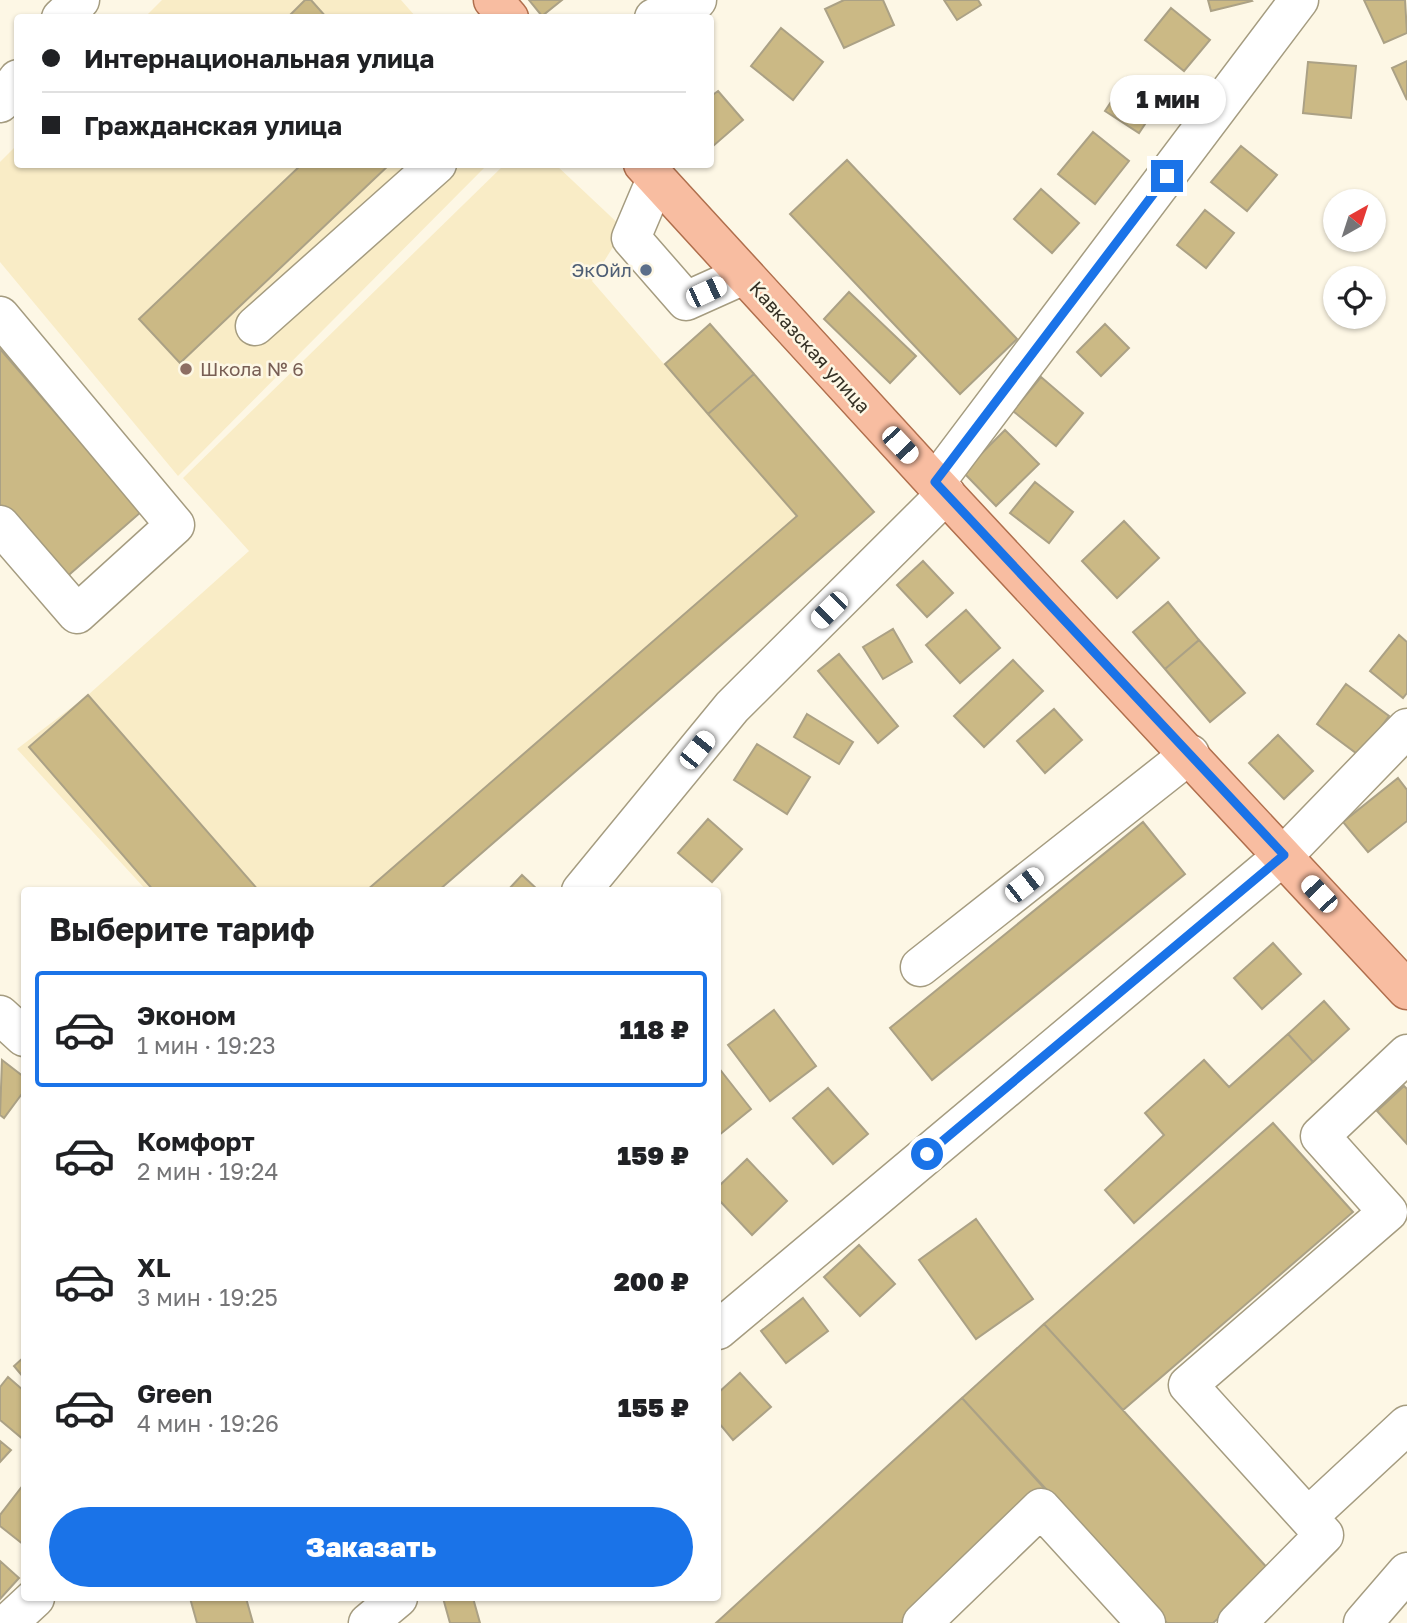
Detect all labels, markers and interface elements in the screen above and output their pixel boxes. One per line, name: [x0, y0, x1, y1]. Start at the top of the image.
text: Интернациональная улица: [84, 43, 434, 74]
callout: 1 мин: [1109, 74, 1225, 124]
text: 1 мин: [1136, 85, 1200, 113]
text: Гражданская улица: [84, 110, 342, 141]
route end: [1151, 160, 1183, 192]
north arrow: [1323, 189, 1386, 252]
map controls: [1323, 189, 1386, 329]
place label: ЭкОйл: [571, 258, 632, 281]
marker: ЭкОйл: [638, 262, 654, 278]
button: locate: [1323, 266, 1386, 329]
car: [683, 274, 730, 310]
street label: Кавказская улица: [745, 276, 875, 417]
place label: Школа № 6: [200, 357, 304, 380]
marker: Школа № 6: [178, 361, 194, 377]
car: [878, 422, 923, 468]
car: [807, 588, 852, 632]
car: [676, 727, 719, 773]
car: [1001, 864, 1048, 906]
car: [1297, 871, 1342, 917]
text: Выберите тариф: [49, 910, 315, 948]
icon: car: [53, 998, 116, 1061]
text: Эконом: [137, 1000, 236, 1031]
text: 118 ₽: [620, 1014, 689, 1045]
text: 1 мин · 19:23: [137, 1031, 276, 1059]
icon: car: [53, 1124, 116, 1187]
text: Комфорт: [137, 1126, 255, 1157]
route start: [911, 1138, 943, 1170]
text: 159 ₽: [617, 1140, 689, 1171]
text: 2 мин · 19:24: [137, 1157, 278, 1185]
icon: car: [53, 1250, 116, 1313]
text: XL: [137, 1252, 171, 1283]
text: 200 ₽: [614, 1266, 689, 1297]
text: 3 мин · 19:25: [137, 1283, 278, 1311]
icon: car: [53, 1376, 116, 1439]
text: Green: [137, 1378, 212, 1409]
text: 155 ₽: [618, 1392, 689, 1423]
text: 4 мин · 19:26: [137, 1409, 279, 1437]
button: Заказать: [49, 1507, 693, 1587]

